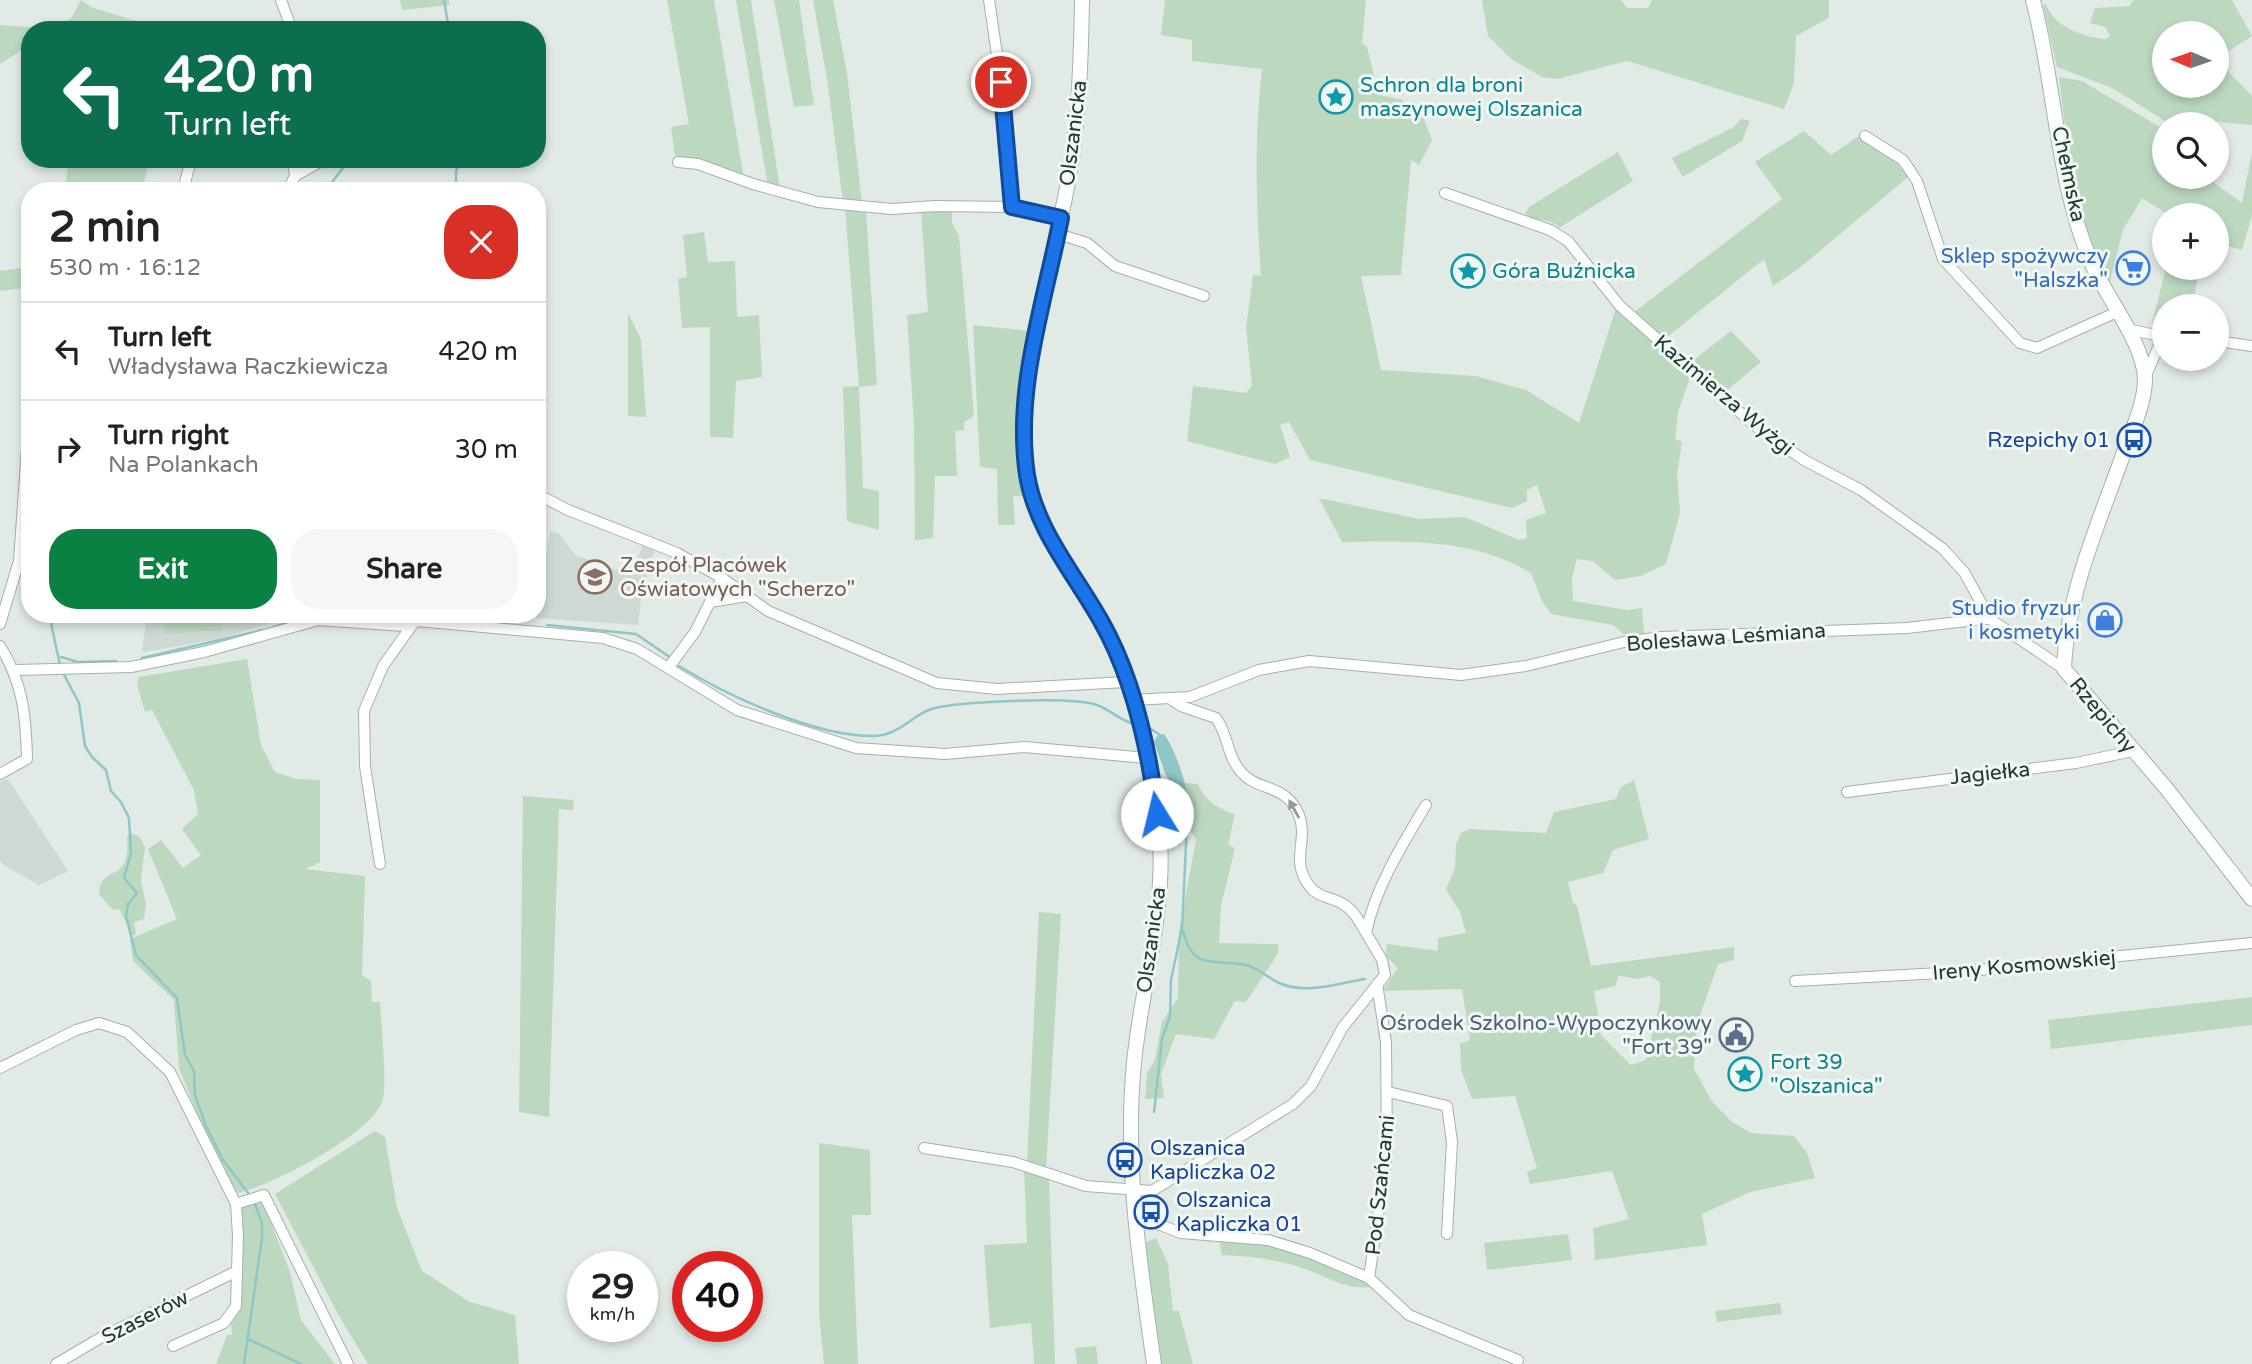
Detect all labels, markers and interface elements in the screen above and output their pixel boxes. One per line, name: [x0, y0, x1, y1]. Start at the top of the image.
north arrow: [2152, 21, 2230, 98]
map controls: [2152, 21, 2229, 371]
text: 420 m: [164, 46, 314, 105]
icon: left: [49, 49, 140, 140]
pin: [971, 52, 1031, 112]
icon: arrive: [982, 63, 1020, 101]
place label: Schron dla broni maszynowej Olszanica: [1360, 73, 1583, 122]
place icon: Schron dla broni maszynowej Olszanica: [1317, 78, 1355, 116]
street label: Olszanicka: [1055, 79, 1092, 188]
text: Turn left: [164, 106, 291, 144]
button: search: [2152, 112, 2229, 189]
street label: Chełmska: [2046, 124, 2091, 224]
text: 2 min: [49, 202, 161, 253]
button: +: [2152, 203, 2229, 280]
button: close: [444, 205, 518, 279]
place label: Sklep spożywczy "Halszka": [1941, 244, 2108, 293]
supermarket icon: Sklep spożywczy "Halszka": [2114, 249, 2152, 287]
place icon: Góra Buźnicka: [1449, 252, 1487, 290]
text: 530 m · 16:12: [49, 254, 201, 282]
place label: Góra Buźnicka: [1492, 259, 1636, 284]
button: −: [2152, 294, 2229, 371]
text: Turn left: [108, 322, 211, 353]
street label: Kazimierza Wyżgi: [1649, 330, 1799, 461]
icon: left: [49, 332, 87, 370]
text: 420 m: [438, 336, 518, 367]
text: Władysława Raczkiewicza: [108, 353, 388, 381]
text: Turn right: [108, 420, 229, 451]
bus stop icon: Rzepichy 01: [2115, 421, 2153, 459]
place label: Rzepichy 01: [1987, 428, 2110, 453]
icon: right: [49, 430, 87, 468]
text: 30 m: [455, 434, 518, 465]
text: Na Polankach: [108, 451, 259, 479]
button: Exit: [49, 529, 277, 609]
button: Share: [291, 529, 518, 609]
place label: Zespół Placówek Oświatowych "Scherzo": [620, 553, 855, 602]
school or university icon: Zespół Placówek Oświatowych "Scherzo": [576, 558, 614, 596]
place label: Studio fryzur i kosmetyki: [1951, 596, 2080, 645]
shop icon: Studio fryzur i kosmetyki: [2086, 601, 2124, 639]
street label: Bolesława Leśmiana: [1625, 618, 1827, 657]
street label: Rzepichy: [2064, 672, 2141, 758]
street label: Jagiełka: [1949, 757, 2031, 790]
position arrow: [1120, 777, 1194, 851]
one-way arrow: [1288, 800, 1300, 819]
street label: Olszanicka: [1132, 886, 1171, 995]
street label: Ireny Kosmowskiej: [1931, 945, 2117, 986]
place label: Ośrodek Szkolno-Wypoczynkowy "Fort 39": [1380, 1011, 1712, 1060]
public building icon: Ośrodek Szkolno-Wypoczynkowy "Fort 39": [1717, 1016, 1755, 1054]
place label: Fort 39 "Olszanica": [1770, 1050, 1883, 1099]
place icon: Fort 39 "Olszanica": [1726, 1055, 1764, 1093]
street label: Pod Szańcami: [1361, 1114, 1400, 1256]
place label: Olszanica Kapliczka 02: [1150, 1136, 1276, 1185]
bus stop icon: Olszanica Kapliczka 02: [1106, 1141, 1144, 1179]
place label: Olszanica Kapliczka 01: [1176, 1188, 1302, 1237]
bus stop icon: Olszanica Kapliczka 01: [1132, 1193, 1170, 1231]
speed limit sign: 40: [672, 1251, 763, 1342]
text: 29: [591, 1266, 634, 1308]
street label: Szaserów: [98, 1285, 193, 1350]
text: km/h: [590, 1303, 635, 1325]

